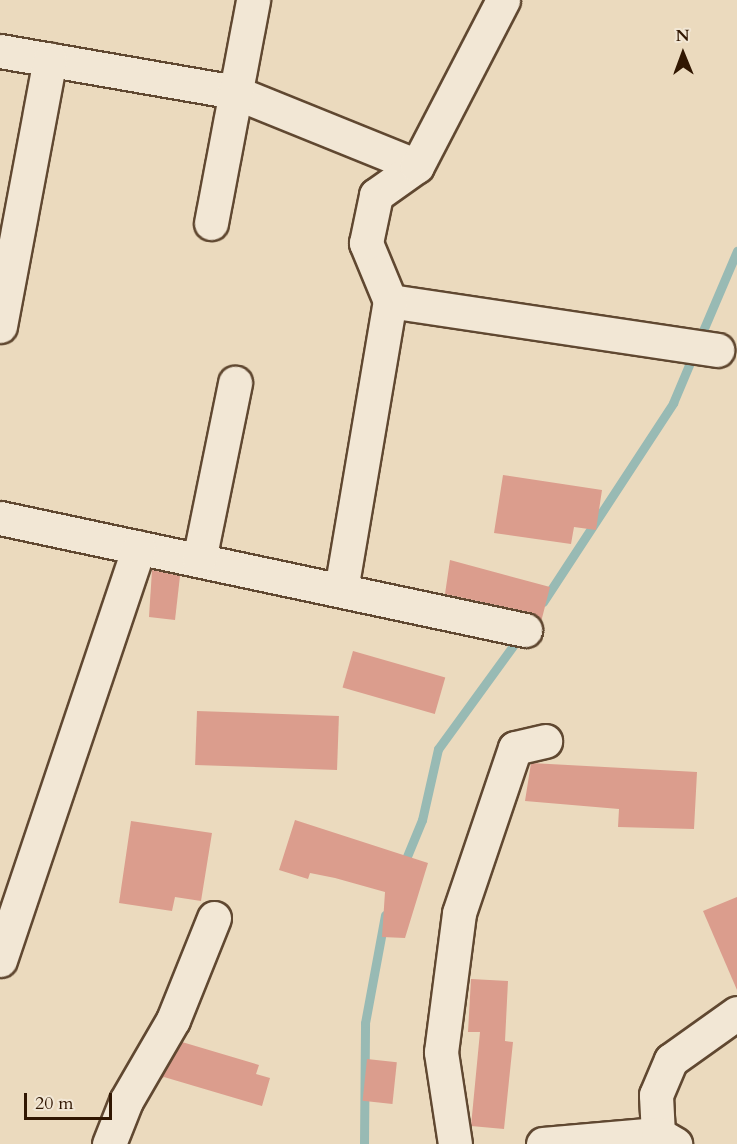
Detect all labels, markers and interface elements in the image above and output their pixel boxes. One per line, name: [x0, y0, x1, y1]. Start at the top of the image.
north arrow: [653, 24, 713, 84]
text: N: [676, 25, 690, 47]
scale bar: [27, 1081, 116, 1119]
text: 20 m: [35, 1091, 74, 1116]

